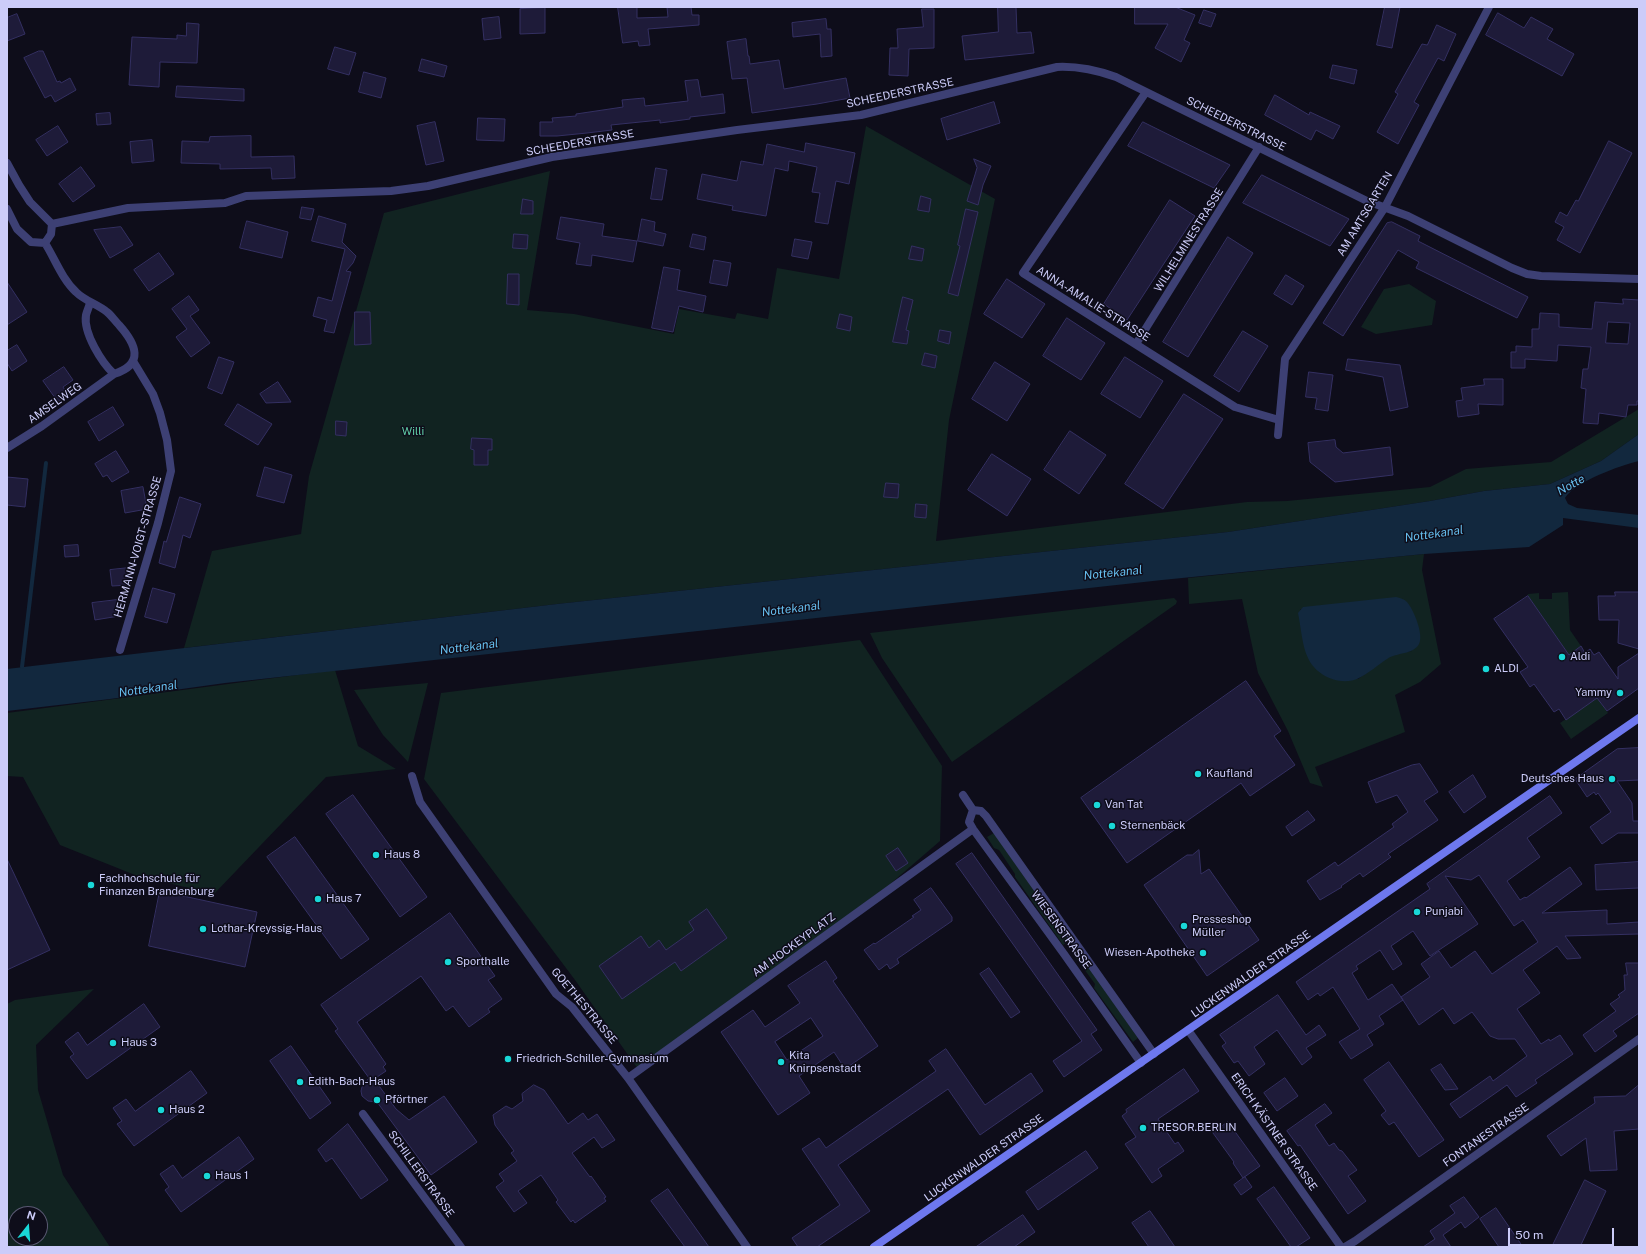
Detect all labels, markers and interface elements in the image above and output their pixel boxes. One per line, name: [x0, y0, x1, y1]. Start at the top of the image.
street label: SCHEEDERSTRASSE: [845, 75, 955, 111]
street label: SCHEEDERSTRASSE: [1184, 94, 1288, 154]
street label: SCHEEDERSTRASSE: [525, 127, 635, 159]
street label: AM AMTSGARTEN: [1334, 169, 1396, 259]
street label: WILHELMINESTRASSE: [1152, 186, 1226, 294]
street label: ANNA-AMALIE-STRASSE: [1034, 264, 1152, 344]
street label: AMSELWEG: [26, 380, 84, 426]
park label: Willi: [402, 425, 424, 439]
water label: Notte: [1555, 471, 1587, 499]
street label: HERMANN-VOIGT-STRASSE: [111, 475, 165, 619]
water label: Nottekanal: [1404, 523, 1464, 545]
water label: Nottekanal: [1083, 563, 1143, 583]
water label: Nottekanal: [761, 598, 821, 620]
water label: Nottekanal: [439, 636, 499, 658]
place label: Aldi: [1570, 650, 1590, 664]
marker: Aldi: [1557, 652, 1567, 662]
place label: ALDI: [1494, 662, 1519, 676]
marker: ALDI: [1481, 664, 1491, 674]
water label: Nottekanal: [118, 678, 178, 700]
place label: Yammy: [1575, 686, 1612, 700]
marker: Yammy: [1615, 688, 1625, 698]
place label: Kaufland: [1206, 767, 1253, 781]
marker: Kaufland: [1193, 769, 1203, 779]
place label: Deutsches Haus: [1521, 772, 1604, 786]
marker: Deutsches Haus: [1607, 774, 1617, 784]
place label: Van Tat: [1105, 798, 1143, 812]
marker: Van Tat: [1092, 800, 1102, 810]
place label: Sternenbäck: [1120, 819, 1185, 833]
marker: Sternenbäck: [1107, 821, 1117, 831]
place label: Haus 8: [384, 848, 420, 862]
marker: Haus 8: [371, 850, 381, 860]
place label: Fachhochschule für Finanzen Brandenburg: [99, 872, 215, 898]
marker: Fachhochschule für Finanzen Brandenburg: [86, 880, 96, 890]
street label: WIESENSTRASSE: [1028, 888, 1094, 972]
place label: Haus 7: [326, 892, 362, 906]
marker: Haus 7: [313, 894, 323, 904]
place label: Punjabi: [1425, 905, 1463, 919]
marker: Punjabi: [1412, 907, 1422, 917]
street label: AM HOCKEYPLATZ: [750, 910, 838, 980]
place label: Presseshop Müller: [1192, 913, 1251, 939]
marker: Presseshop Müller: [1179, 921, 1189, 931]
place label: Lothar-Kreyssig-Haus: [211, 922, 322, 936]
marker: Lothar-Kreyssig-Haus: [198, 924, 208, 934]
street label: LUCKENWALDER STRASSE: [1189, 928, 1313, 1020]
place label: Wiesen-Apotheke: [1104, 946, 1195, 960]
marker: Wiesen-Apotheke: [1198, 948, 1208, 958]
place label: Sporthalle: [456, 955, 509, 969]
marker: Sporthalle: [443, 957, 453, 967]
street label: GOETHESTRASSE: [548, 965, 620, 1047]
place label: Haus 3: [121, 1036, 157, 1050]
marker: Haus 3: [108, 1038, 118, 1048]
place label: Kita Knirpsenstadt: [789, 1049, 861, 1075]
place label: Friedrich-Schiller-Gymnasium: [516, 1052, 668, 1066]
marker: Friedrich-Schiller-Gymnasium: [503, 1054, 513, 1064]
marker: Kita Knirpsenstadt: [776, 1057, 786, 1067]
street label: ERICH KÄSTNER STRASSE: [1228, 1071, 1320, 1193]
place label: Edith-Bach-Haus: [308, 1075, 395, 1089]
marker: Edith-Bach-Haus: [295, 1077, 305, 1087]
place label: Pförtner: [385, 1093, 428, 1107]
marker: Pförtner: [372, 1095, 382, 1105]
street label: FONTANESTRASSE: [1440, 1100, 1532, 1170]
place label: Haus 2: [169, 1103, 205, 1117]
marker: Haus 2: [156, 1105, 166, 1115]
street label: LUCKENWALDER STRASSE: [922, 1112, 1046, 1204]
place label: TRESOR.BERLIN: [1151, 1121, 1237, 1135]
marker: TRESOR.BERLIN: [1138, 1123, 1148, 1133]
street label: SCHILLERSTRASSE: [385, 1128, 457, 1220]
place label: Haus 1: [215, 1169, 249, 1183]
marker: Haus 1: [202, 1171, 212, 1181]
north arrow: [8, 1206, 48, 1246]
text: N: [25, 1208, 37, 1222]
scale bar: [1510, 1220, 1616, 1246]
text: 50 m: [1515, 1228, 1543, 1242]

